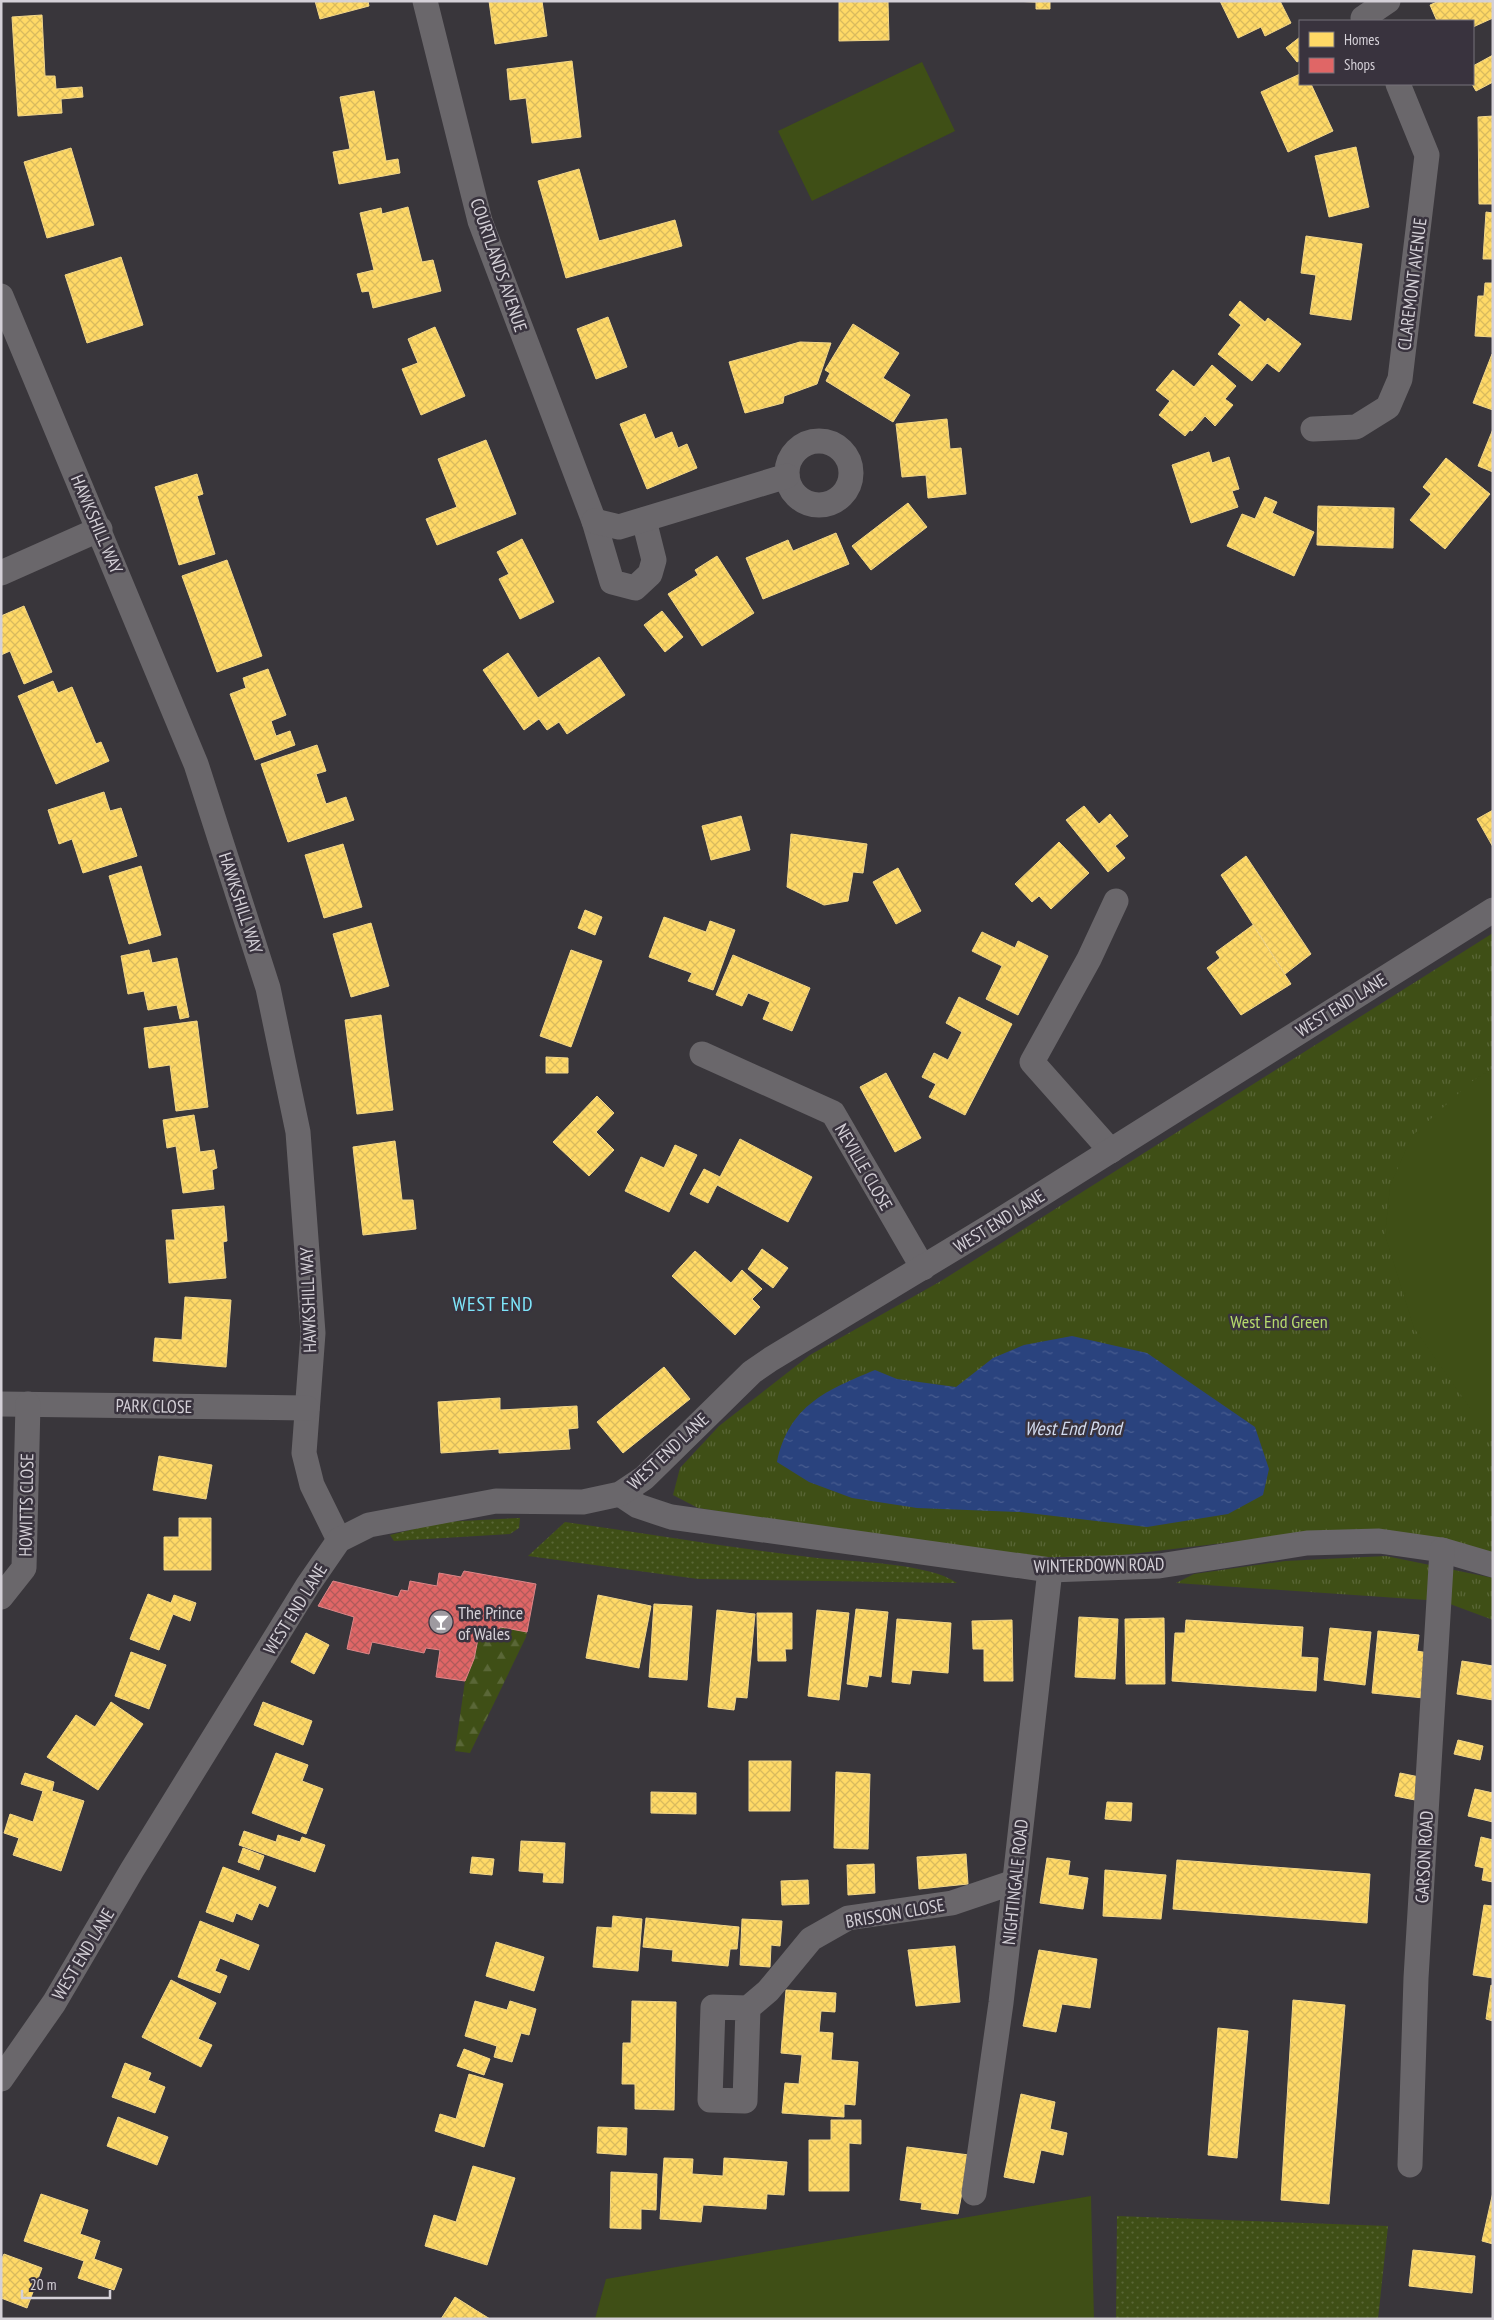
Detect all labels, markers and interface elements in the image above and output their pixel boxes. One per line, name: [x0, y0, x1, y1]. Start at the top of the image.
legend: [1299, 20, 1474, 85]
text: Homes: [1344, 30, 1380, 49]
text: Shops: [1344, 55, 1375, 74]
street label: COURTLANDS AVENUE: [465, 195, 533, 335]
street label: CLAREMONT AVENUE: [1392, 217, 1432, 351]
street label: HAWKSHILL WAY: [66, 471, 128, 578]
street label: HAWKSHILL WAY: [214, 849, 268, 957]
street label: WEST END LANE: [1291, 968, 1391, 1042]
street label: NEVILLE CLOSE: [830, 1119, 898, 1215]
street label: WEST END LANE: [949, 1184, 1049, 1258]
street label: HAWKSHILL WAY: [295, 1246, 321, 1353]
district label: WEST END: [453, 1291, 533, 1317]
park label: West End Green: [1230, 1310, 1328, 1333]
street label: PARK CLOSE: [116, 1394, 192, 1418]
street label: WEST END LANE: [622, 1407, 714, 1495]
water label: West End Pond: [1024, 1416, 1124, 1440]
street label: HOWITTS CLOSE: [14, 1453, 38, 1557]
street label: WINTERDOWN ROAD: [1034, 1552, 1164, 1578]
street label: WEST END LANE: [258, 1559, 332, 1659]
place label: The Prince of Wales: [458, 1601, 523, 1645]
bar icon: The Prince of Wales: [428, 1609, 454, 1635]
street label: GARSON ROAD: [1410, 1810, 1438, 1904]
street label: NIGHTINGALE ROAD: [997, 1818, 1033, 1946]
street label: BRISSON CLOSE: [844, 1893, 946, 1933]
street label: WEST END LANE: [47, 1904, 119, 2004]
scale bar: [22, 2268, 110, 2300]
text: 20 m: [30, 2275, 56, 2294]

